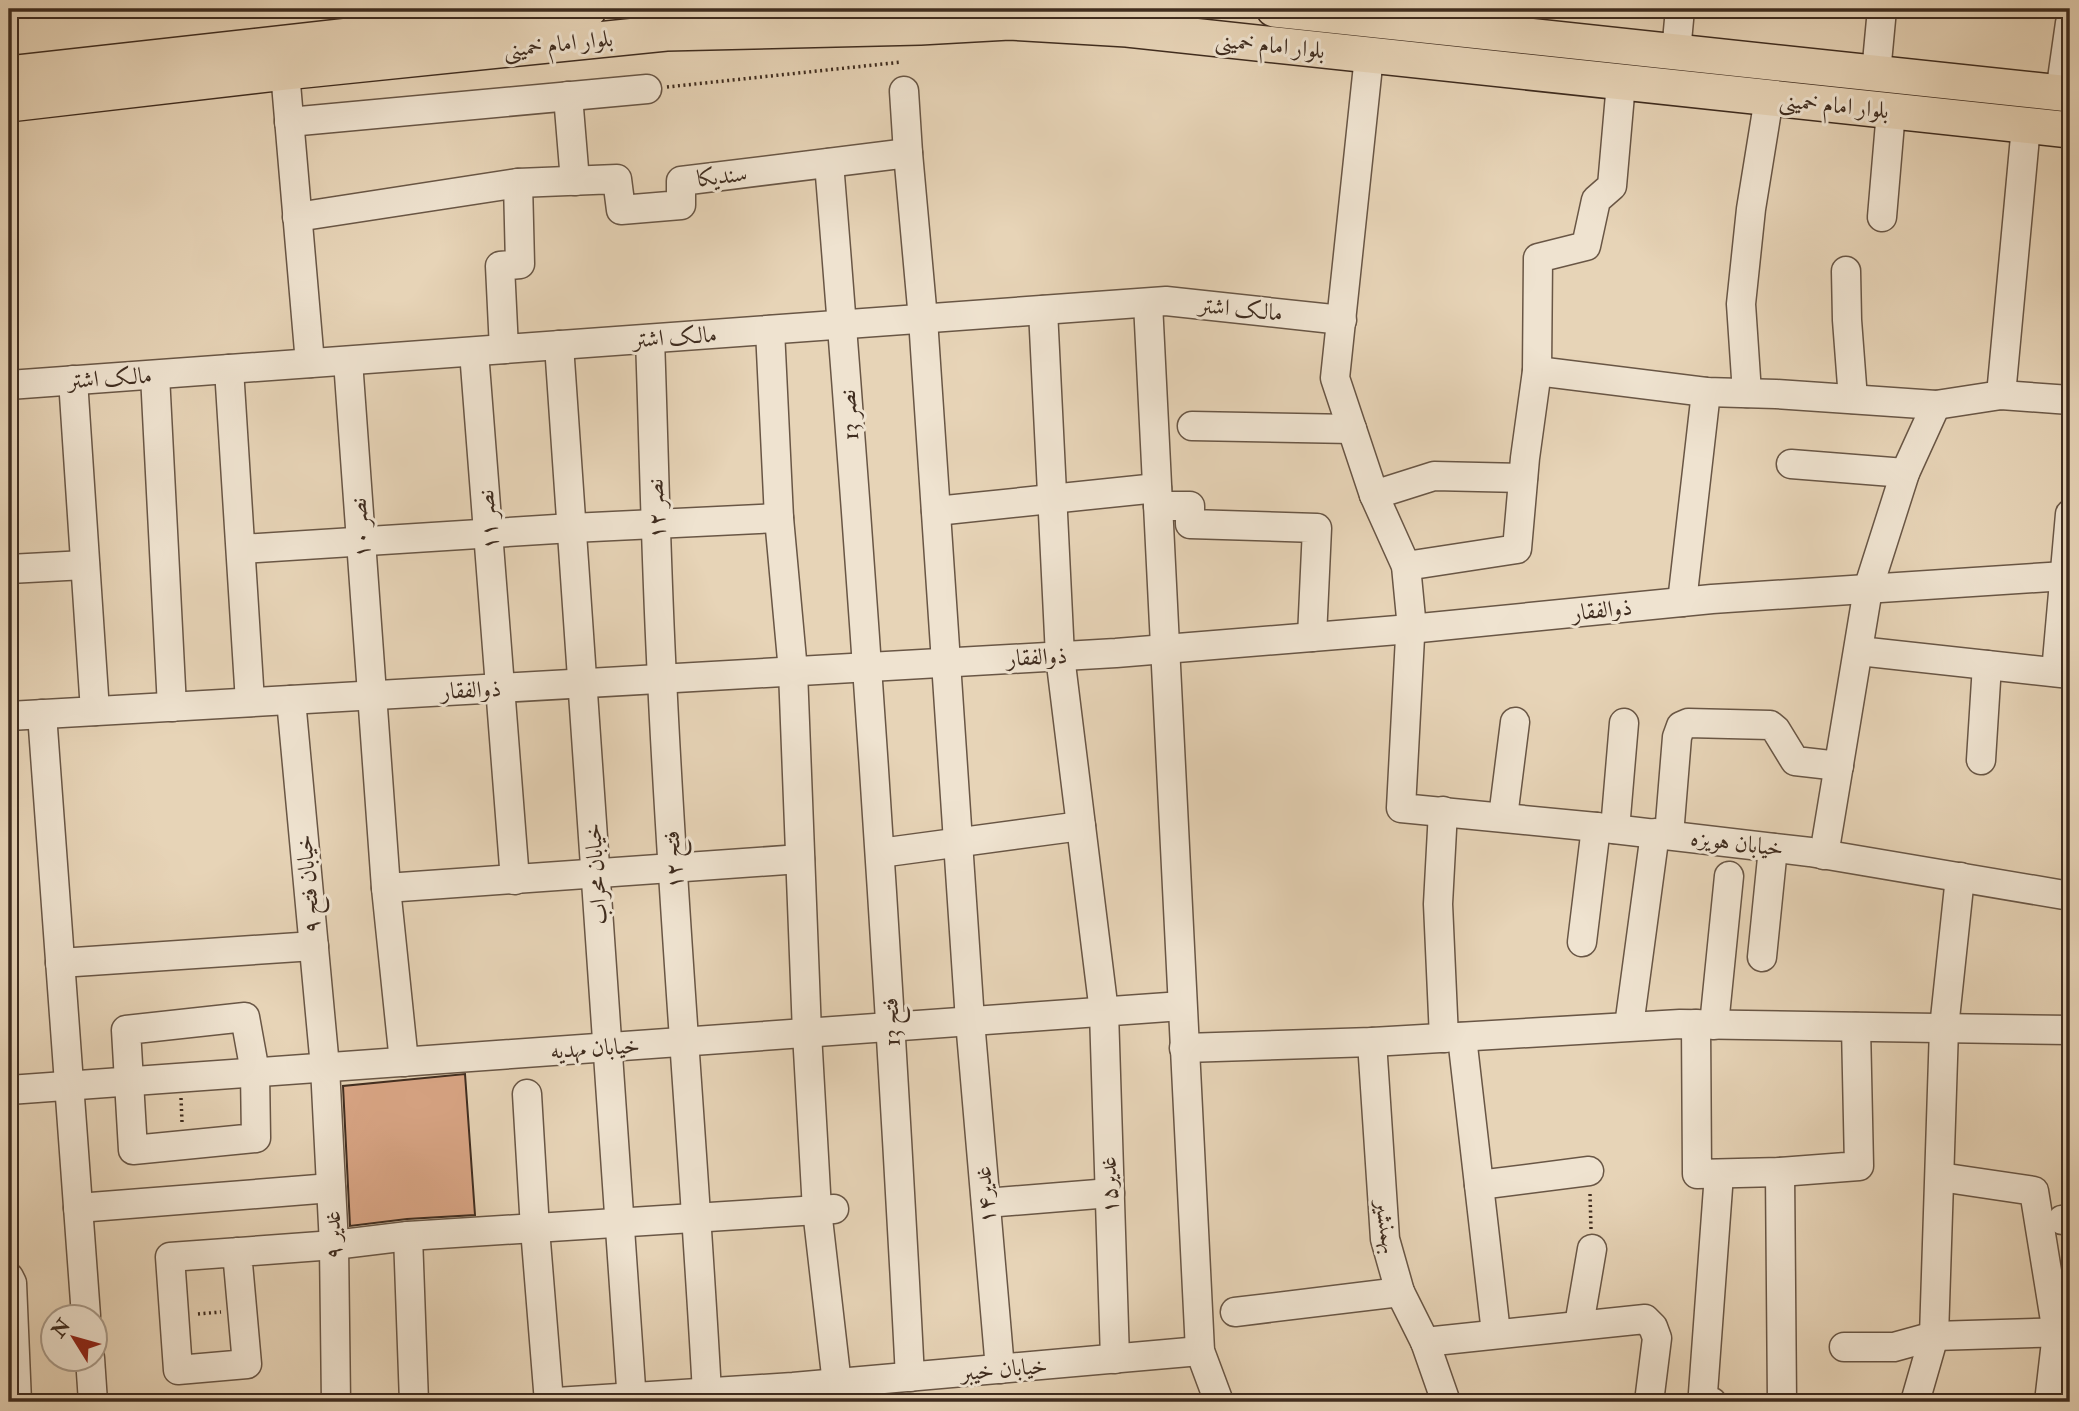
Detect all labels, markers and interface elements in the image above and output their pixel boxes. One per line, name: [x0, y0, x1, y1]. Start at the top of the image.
street label: بلوار امام خمینی: [502, 24, 615, 69]
street label: بلوار امام خمینی: [1213, 25, 1326, 70]
street label: بلوار امام خمینی: [1777, 85, 1890, 130]
street label: سندیکا: [695, 159, 749, 193]
street label: مالک اشتر: [1196, 290, 1284, 328]
street label: مالک اشتر: [630, 320, 718, 355]
street label: مالک اشتر: [65, 361, 153, 396]
street label: نصر 13: [833, 389, 866, 441]
street label: نصر ۱۲: [640, 478, 673, 540]
street label: نصر ۱۱: [471, 488, 506, 551]
street label: نصر ۱۰: [343, 497, 378, 559]
street label: ذوالفقار: [1568, 592, 1634, 628]
street label: ذوالفقار: [1004, 641, 1068, 673]
street label: ذوالفقار: [438, 674, 502, 706]
street label: خیابان محراب: [578, 822, 614, 926]
street label: خیابان هویزه: [1689, 823, 1785, 863]
street label: فتح ۱۲: [656, 829, 696, 890]
street label: خیابان فتح ۹: [289, 833, 333, 935]
street label: فتح 13: [875, 996, 913, 1047]
street label: خیابان مهدیه: [549, 1030, 641, 1066]
street label: غدیر۱۵: [1094, 1156, 1124, 1214]
street label: غدیر۱۴: [968, 1165, 1002, 1225]
street label: بهمنشیر: [1369, 1196, 1405, 1256]
street label: غدیر ۹: [318, 1210, 348, 1260]
north arrow: [38, 1302, 108, 1372]
text: N: [46, 1314, 77, 1343]
street label: خیابان خیبر: [957, 1351, 1049, 1387]

